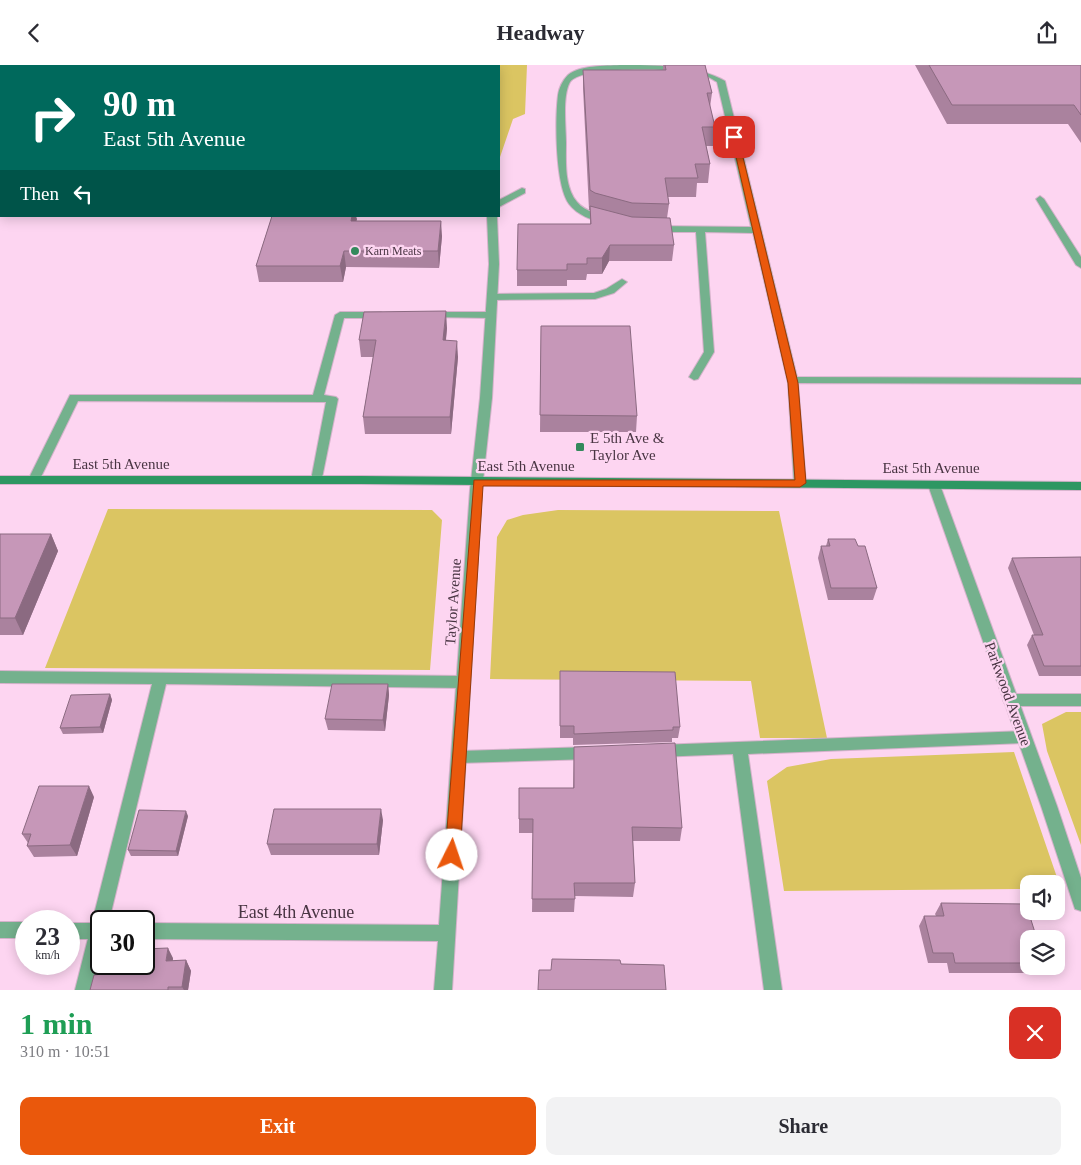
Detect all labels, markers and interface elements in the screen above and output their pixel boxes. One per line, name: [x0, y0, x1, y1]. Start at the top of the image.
icon: back: [20, 19, 48, 47]
icon: share: [1033, 19, 1061, 47]
text: Headway: [497, 20, 585, 45]
icon: right: [20, 85, 85, 150]
text: 90 m: [103, 85, 176, 124]
pin: [713, 116, 755, 158]
icon: arrive: [720, 123, 748, 151]
text: East 5th Avenue: [103, 126, 246, 151]
icon: left: [69, 180, 97, 208]
text: Then: [20, 183, 59, 204]
place label: Karn Meats: [365, 244, 422, 258]
marker: Karn Meats: [349, 245, 361, 257]
place label: E 5th Ave & Taylor Ave: [590, 430, 665, 463]
marker: E 5th Ave & Taylor Ave: [574, 441, 586, 453]
street label: East 5th Avenue: [72, 456, 170, 472]
street label: East 5th Avenue: [477, 458, 575, 474]
street label: East 5th Avenue: [882, 460, 980, 476]
street label: Taylor Avenue: [442, 558, 464, 646]
street label: Parkwood Avenue: [982, 640, 1034, 748]
position arrow: [425, 828, 477, 880]
map controls: [1020, 875, 1065, 975]
button: sound: [1020, 875, 1065, 920]
street label: East 4th Avenue: [238, 902, 354, 922]
speed limit sign: 30: [90, 910, 155, 975]
text: 23: [35, 923, 60, 950]
button: layers: [1020, 930, 1065, 975]
text: km/h: [35, 948, 60, 962]
text: 1 min: [20, 1007, 93, 1040]
button: close: [1009, 1007, 1061, 1059]
text: 310 m · 10:51: [20, 1043, 110, 1060]
button: Exit: [20, 1097, 536, 1155]
button: Share: [546, 1097, 1061, 1155]

